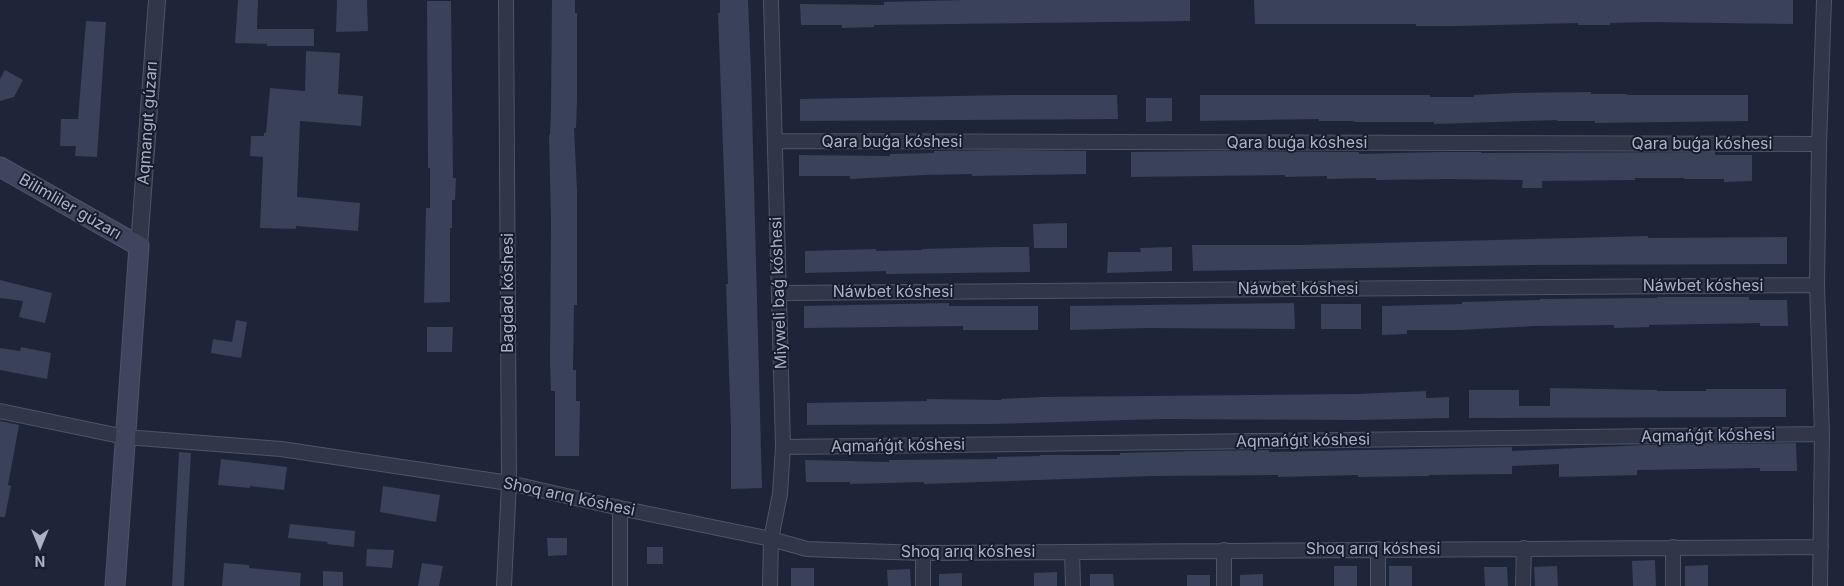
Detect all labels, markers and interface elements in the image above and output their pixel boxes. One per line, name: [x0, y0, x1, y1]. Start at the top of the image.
street label: Aqmangıt gúzarı: [134, 61, 162, 185]
street label: Qara buǵa kóshesi: [822, 132, 962, 152]
street label: Qara buǵa kóshesi: [1227, 133, 1367, 153]
street label: Qara buǵa kóshesi: [1632, 134, 1772, 154]
street label: Bilimliler gúzarı: [15, 170, 125, 244]
street label: Miyweli baǵ kóshesi: [767, 216, 791, 370]
street label: Bagdad kóshesi: [498, 233, 518, 353]
street label: Náwbet kóshesi: [1643, 276, 1763, 296]
street label: Náwbet kóshesi: [1238, 279, 1358, 299]
street label: Náwbet kóshesi: [833, 282, 953, 302]
street label: Aqmańǵıt kóshesi: [1641, 425, 1775, 447]
street label: Aqmańǵıt kóshesi: [1236, 430, 1370, 452]
street label: Aqmańǵıt kóshesi: [831, 435, 965, 457]
street label: Shoq arıq kóshesi: [501, 474, 637, 520]
north arrow: [15, 521, 65, 571]
street label: Shoq arıq kóshesi: [1306, 539, 1440, 559]
street label: Shoq arıq kóshesi: [901, 542, 1035, 562]
text: N: [35, 553, 45, 570]

